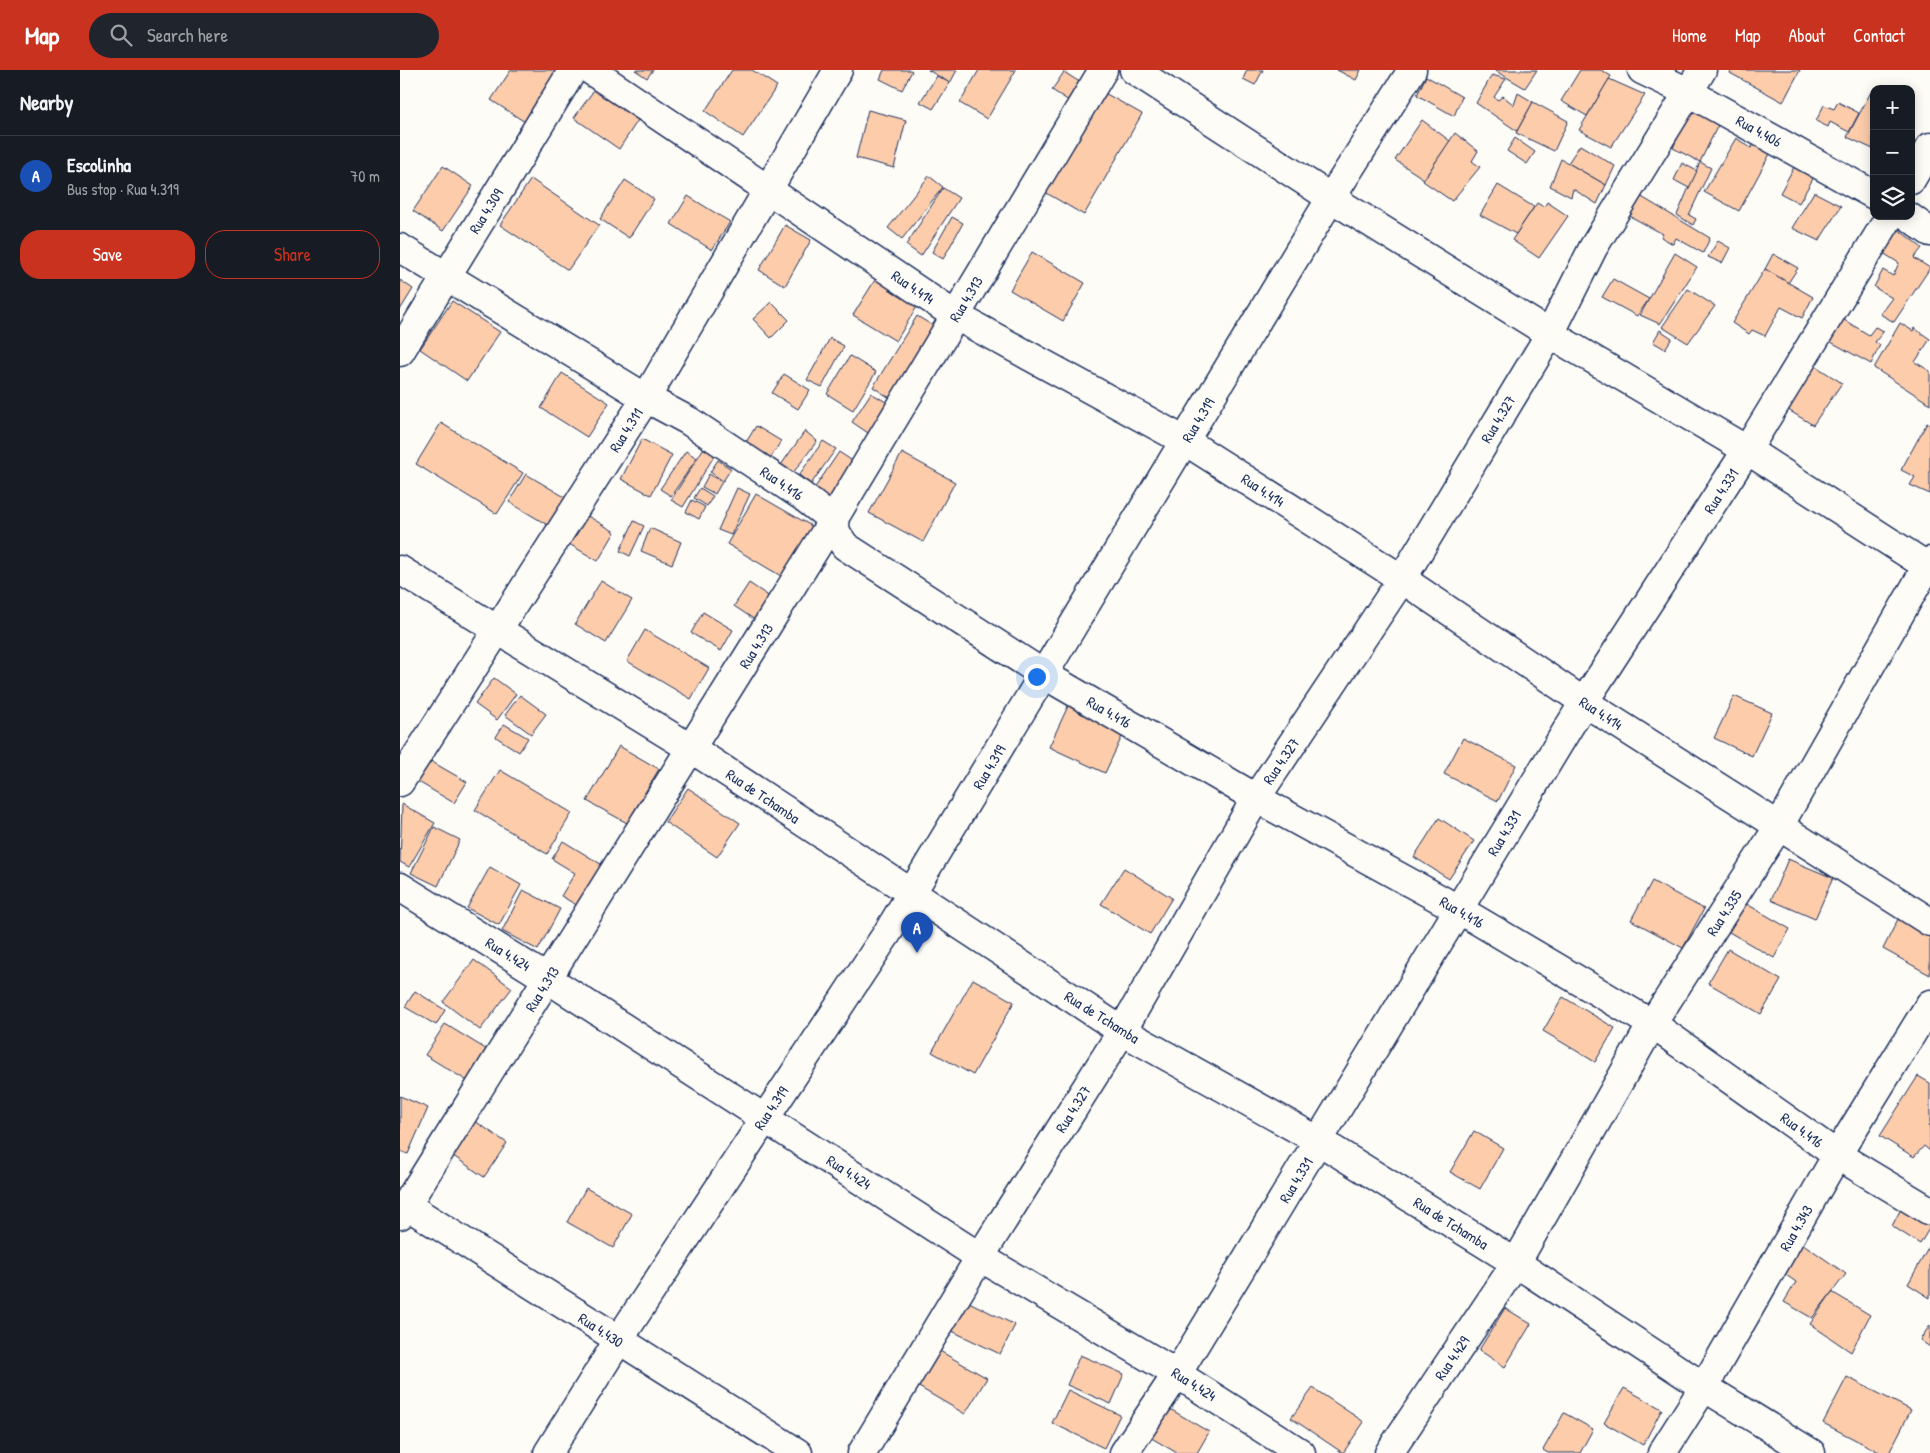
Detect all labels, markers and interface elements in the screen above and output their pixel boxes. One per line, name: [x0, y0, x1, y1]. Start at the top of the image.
search box: [89, 13, 439, 58]
text: Map: [25, 19, 59, 51]
icon: search: [107, 21, 135, 49]
text: Search here: [147, 22, 228, 48]
text: Home: [1672, 23, 1707, 48]
text: Map: [1735, 23, 1760, 48]
text: About: [1788, 23, 1825, 48]
text: Contact: [1853, 23, 1905, 48]
map controls: [1870, 85, 1915, 220]
button: +: [1870, 85, 1915, 130]
text: Nearby: [20, 88, 73, 117]
street label: Rua 4.406: [1732, 110, 1786, 152]
button: −: [1870, 130, 1915, 175]
text: Escolinha: [67, 152, 131, 178]
text: A: [32, 165, 40, 187]
text: 70 m: [350, 165, 380, 187]
button: layers: [1870, 175, 1915, 220]
text: Bus stop · Rua 4.319: [67, 178, 179, 200]
street label: Rua 4.309: [464, 184, 508, 238]
button: Save: [20, 230, 195, 279]
button: Share: [205, 230, 380, 279]
street label: Rua 4.414: [887, 265, 939, 309]
street label: Rua 4.313: [944, 272, 988, 326]
street label: Rua 4.327: [1476, 391, 1520, 447]
street label: Rua 4.319: [1176, 393, 1220, 446]
street label: Rua 4.311: [604, 404, 648, 456]
street label: Rua 4.416: [756, 461, 808, 505]
street label: Rua 4.331: [1699, 464, 1743, 518]
street label: Rua 4.414: [1237, 468, 1289, 512]
street label: Rua 4.313: [734, 619, 778, 673]
your location: [1024, 664, 1050, 690]
street label: Rua 4.416: [1083, 691, 1135, 733]
street label: Rua 4.414: [1575, 691, 1627, 735]
street label: Rua 4.327: [1258, 734, 1304, 788]
street label: Rua 4.319: [967, 740, 1011, 793]
street label: Rua de Tchamba: [722, 764, 804, 828]
street label: Rua 4.331: [1482, 806, 1526, 860]
street label: Rua 4.335: [1701, 885, 1747, 940]
street label: Rua 4.416: [1436, 891, 1488, 933]
pin: A: [901, 912, 933, 953]
street label: Rua 4.424: [482, 932, 535, 976]
street label: Rua 4.313: [520, 962, 564, 1016]
street label: Rua de Tchamba: [1061, 986, 1144, 1048]
street label: Rua 4.327: [1050, 1081, 1096, 1137]
street label: Rua 4.319: [749, 1082, 794, 1134]
street label: Rua 4.416: [1776, 1107, 1828, 1153]
street label: Rua 4.424: [823, 1150, 876, 1194]
street label: Rua 4.331: [1274, 1153, 1318, 1207]
street label: Rua de Tchamba: [1410, 1192, 1493, 1254]
street label: Rua 4.343: [1774, 1201, 1818, 1255]
street label: Rua 4.430: [574, 1308, 628, 1353]
street label: Rua 4.429: [1430, 1331, 1475, 1384]
street label: Rua 4.424: [1168, 1362, 1221, 1406]

